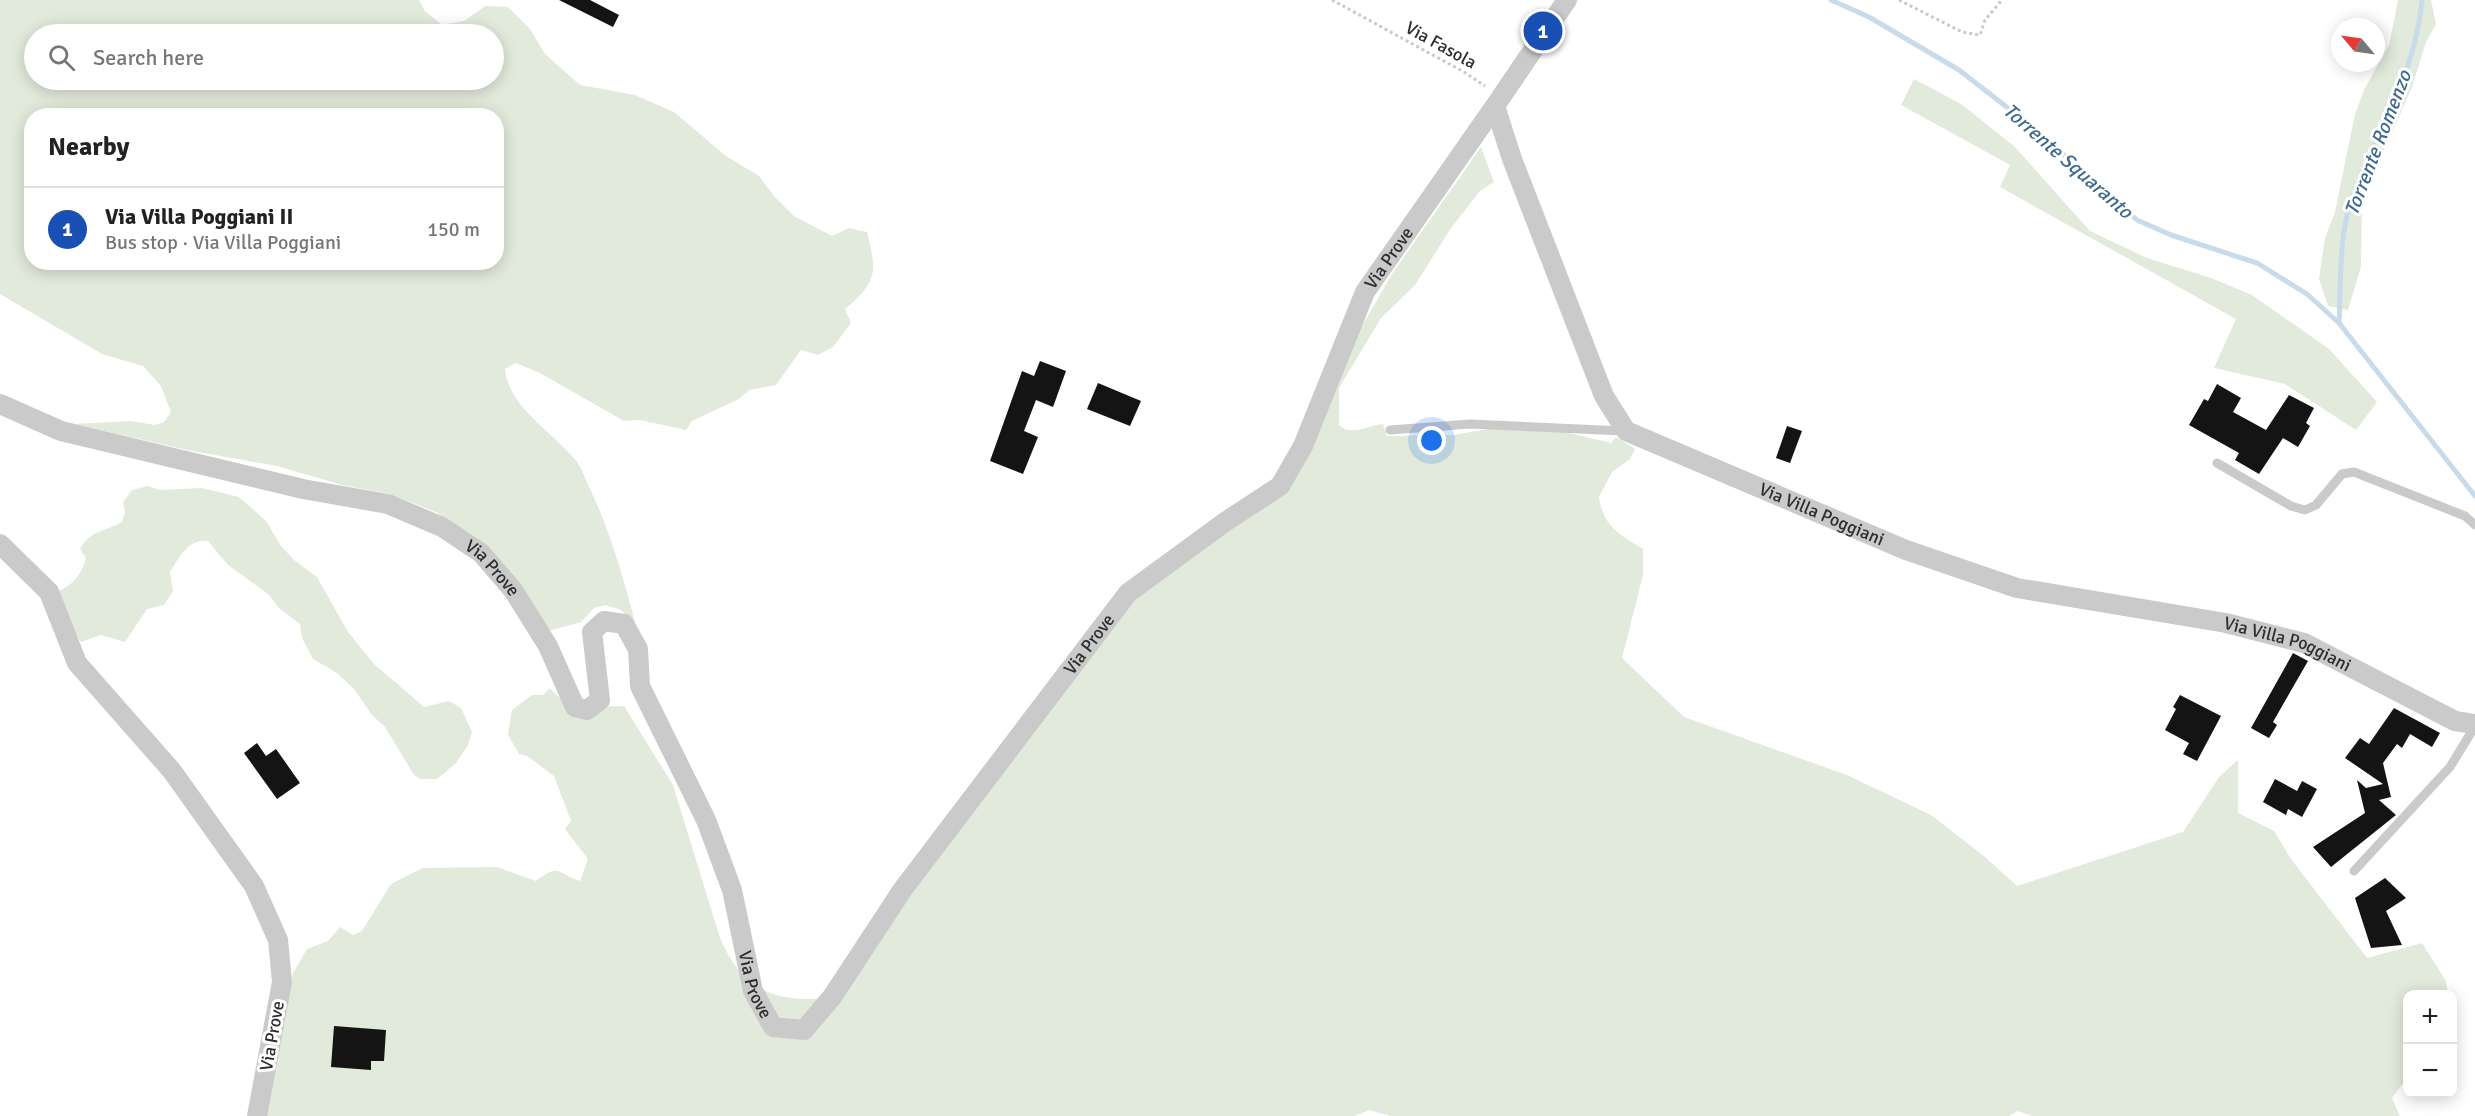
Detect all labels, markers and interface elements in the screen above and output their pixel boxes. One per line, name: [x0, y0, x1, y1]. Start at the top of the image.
pin: 1: [1524, 9, 1562, 54]
street label: Via Fasola: [1402, 16, 1480, 74]
north arrow: [2331, 18, 2385, 72]
search box: [24, 24, 504, 90]
icon: search: [45, 41, 78, 74]
text: Search here: [93, 44, 204, 71]
water label: Torrente Romenzo: [2339, 66, 2418, 219]
water label: Torrente Squaranto: [1998, 98, 2139, 225]
text: Nearby: [48, 131, 129, 163]
text: Via Villa Poggiani II: [105, 203, 293, 230]
text: 1: [62, 217, 73, 242]
text: 150 m: [427, 217, 480, 242]
street label: Via Prove: [1359, 223, 1418, 293]
text: Bus stop · Via Villa Poggiani: [105, 230, 341, 255]
your location: [1417, 426, 1446, 455]
street label: Via Villa Poggiani: [1756, 478, 1888, 550]
street label: Via Prove: [461, 535, 525, 600]
street label: Via Prove: [1059, 609, 1119, 679]
street label: Via Villa Poggiani: [2222, 612, 2355, 676]
street label: Via Prove: [734, 948, 777, 1022]
map controls: [2403, 990, 2457, 1098]
button: +: [2403, 990, 2457, 1044]
street label: Via Prove: [255, 999, 289, 1073]
button: −: [2403, 1044, 2457, 1098]

